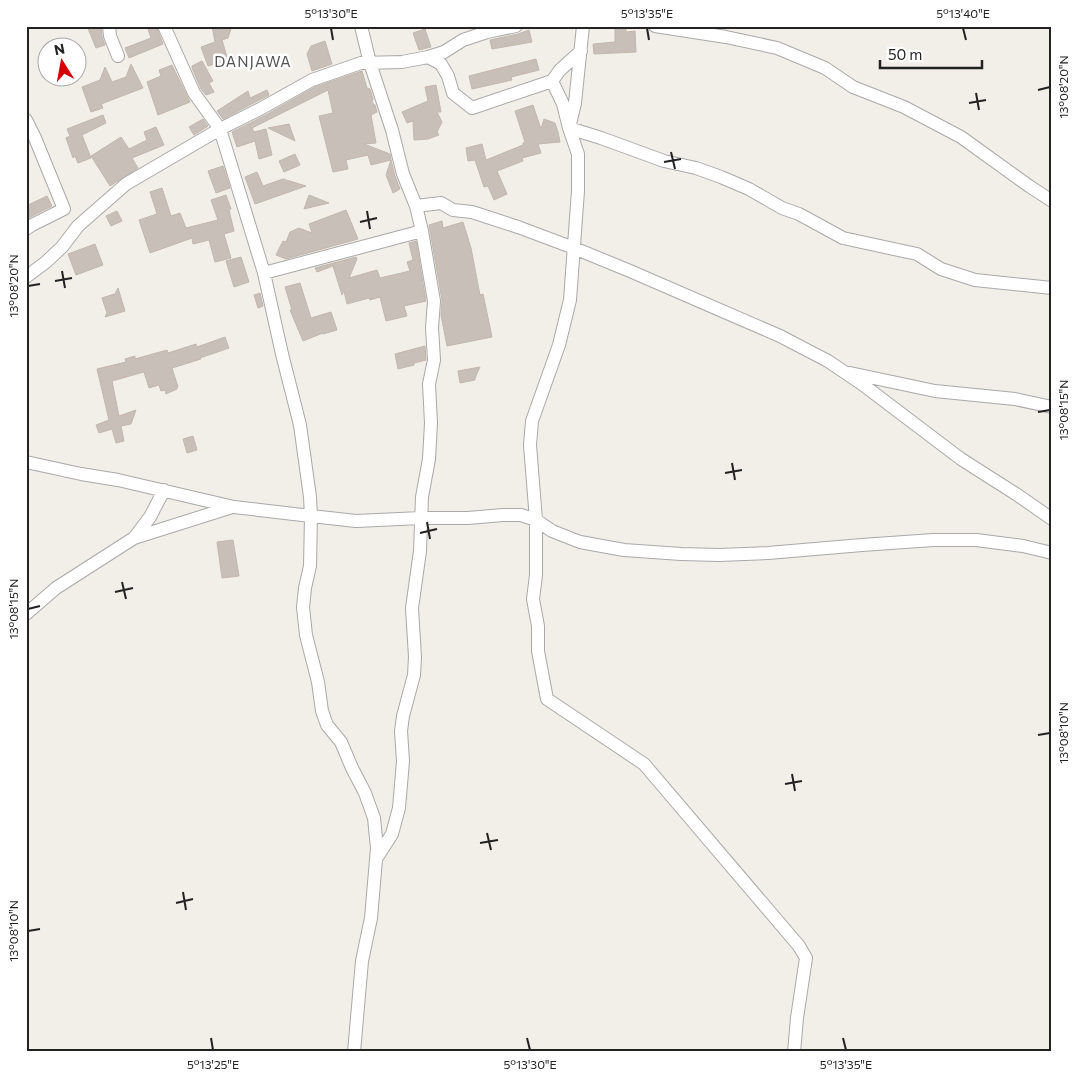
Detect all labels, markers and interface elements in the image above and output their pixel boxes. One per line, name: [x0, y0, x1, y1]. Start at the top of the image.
text: 5°13'30"E: [304, 6, 358, 20]
text: 5°13'35"E: [621, 6, 673, 20]
text: 5°13'40"E: [936, 6, 990, 20]
north arrow: [38, 38, 88, 88]
scale bar: [880, 38, 983, 70]
text: N: [53, 39, 66, 58]
text: 50 m: [888, 45, 922, 63]
district label: DANJAWA: [214, 52, 292, 70]
text: 13°08'20"N: [1056, 55, 1070, 119]
text: 13°08'20"N: [6, 254, 20, 318]
text: 13°08'15"N: [1056, 380, 1070, 440]
text: 13°08'15"N: [6, 579, 20, 639]
text: 13°08'10"N: [1056, 702, 1070, 764]
text: 13°08'10"N: [6, 900, 20, 962]
text: 5°13'25"E: [187, 1057, 239, 1071]
text: 5°13'30"E: [503, 1057, 557, 1071]
text: 5°13'35"E: [820, 1057, 872, 1071]

